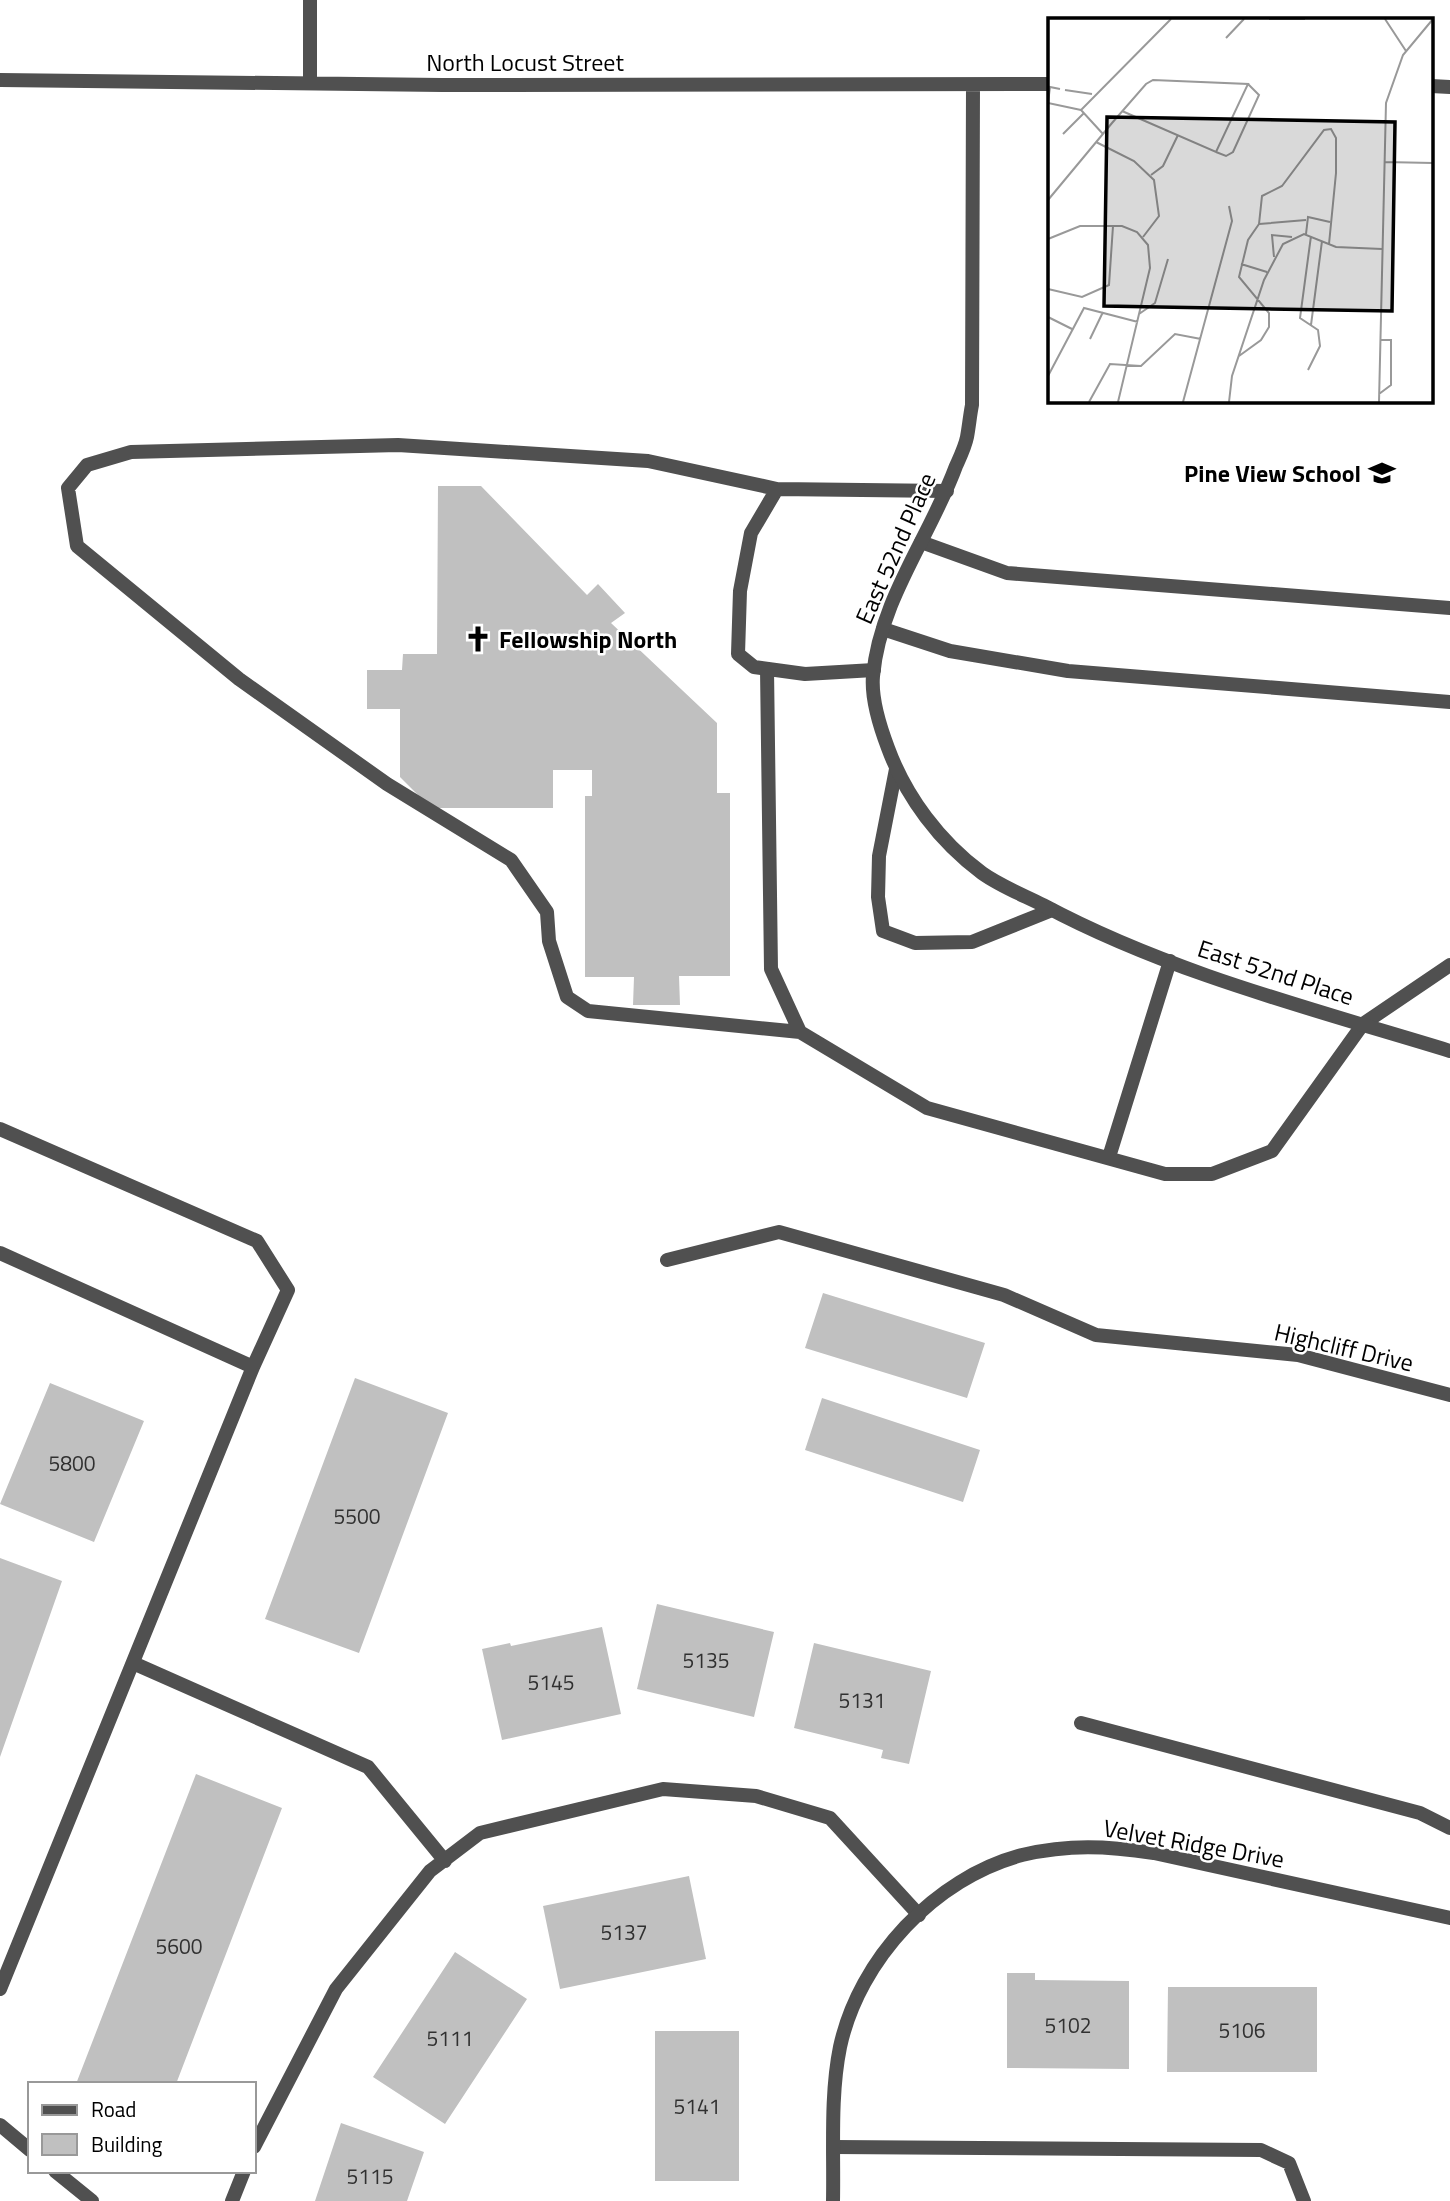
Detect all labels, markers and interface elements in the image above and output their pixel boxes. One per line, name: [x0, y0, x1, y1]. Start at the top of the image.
inset map: [1048, 18, 1432, 402]
street label: North Locust Street: [426, 44, 624, 80]
place label: Pine View School: [1184, 455, 1361, 491]
school or university icon: Pine View School: [1367, 458, 1397, 488]
street label: East 52nd Place: [846, 467, 944, 629]
place label: Fellowship North: [499, 621, 677, 657]
church icon: Fellowship North: [463, 624, 493, 654]
street label: East 52nd Place: [1193, 930, 1359, 1014]
street label: Highcliff Drive: [1271, 1314, 1417, 1380]
house number: 5800: [48, 1447, 96, 1479]
house number: 5500: [333, 1500, 381, 1532]
house number: 5135: [682, 1644, 730, 1676]
house number: 5145: [527, 1666, 575, 1698]
house number: 5131: [838, 1684, 886, 1716]
street label: Velvet Ridge Drive: [1101, 1809, 1287, 1877]
house number: 5137: [600, 1916, 648, 1948]
house number: 5600: [155, 1930, 203, 1962]
house number: 5102: [1044, 2009, 1092, 2041]
house number: 5106: [1218, 2014, 1266, 2046]
house number: 5111: [426, 2022, 474, 2054]
legend: [28, 2082, 256, 2173]
house number: 5141: [673, 2090, 721, 2122]
text: Road: [91, 2093, 136, 2125]
text: Building: [91, 2128, 163, 2160]
house number: 5115: [346, 2160, 394, 2192]

